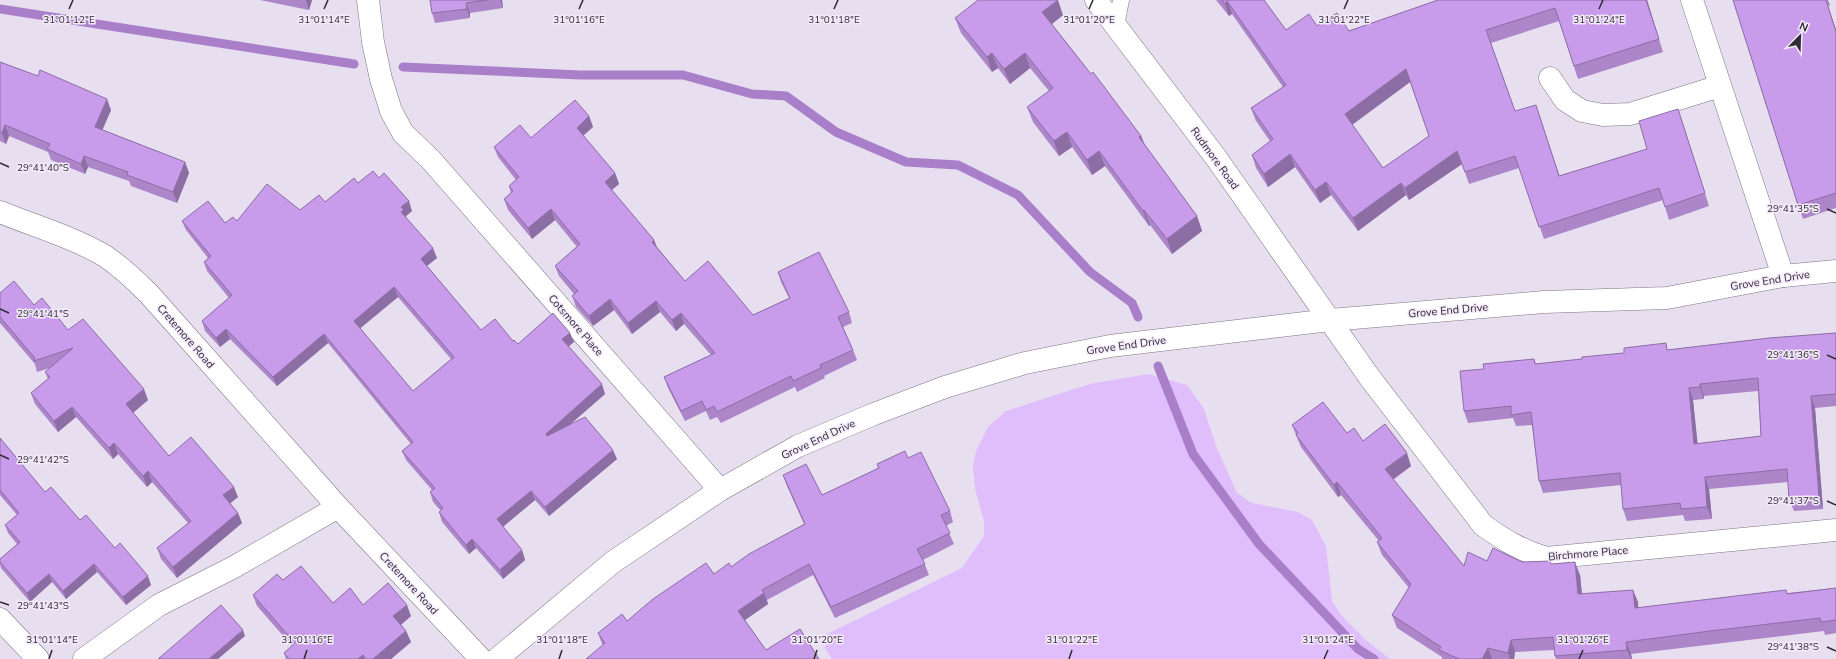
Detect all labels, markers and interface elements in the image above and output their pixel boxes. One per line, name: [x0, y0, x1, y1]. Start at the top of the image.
text: 31°01'12"E: [43, 13, 95, 27]
text: 31°01'14"E: [298, 13, 350, 27]
text: 31°01'16"E: [553, 13, 605, 27]
text: 31°01'18"E: [808, 13, 860, 27]
text: 31°01'20"E: [1063, 13, 1115, 27]
text: 31°01'22"E: [1318, 13, 1370, 27]
text: 31°01'24"E: [1573, 13, 1625, 27]
north arrow: [1780, 16, 1820, 56]
text: N: [1797, 19, 1810, 36]
street label: Rudmore Road: [1187, 124, 1242, 192]
text: 29°41'40"S: [17, 161, 69, 175]
text: 29°41'35"S: [1767, 202, 1819, 216]
street label: Grove End Drive: [1729, 267, 1811, 294]
street label: Cotsmore Place: [545, 291, 607, 359]
street label: Grove End Drive: [1407, 300, 1489, 321]
street label: Cretemore Road: [154, 301, 218, 372]
text: 29°41'41"S: [17, 307, 69, 321]
street label: Grove End Drive: [1085, 332, 1167, 358]
text: 29°41'36"S: [1767, 348, 1819, 362]
street label: Grove End Drive: [779, 416, 858, 463]
text: 29°41'42"S: [17, 453, 69, 467]
text: 29°41'37"S: [1767, 494, 1819, 508]
street label: Birchmore Place: [1547, 543, 1629, 564]
street label: Cretemore Road: [376, 549, 442, 618]
text: 29°41'43"S: [17, 599, 69, 613]
text: 31°01'14"E: [26, 633, 78, 647]
text: 31°01'16"E: [281, 633, 333, 647]
text: 31°01'18"E: [536, 633, 588, 647]
text: 31°01'20"E: [791, 633, 843, 647]
text: 31°01'22"E: [1046, 633, 1098, 647]
text: 31°01'24"E: [1302, 633, 1354, 647]
text: 31°01'26"E: [1557, 633, 1609, 647]
text: 29°41'38"S: [1767, 640, 1819, 654]

